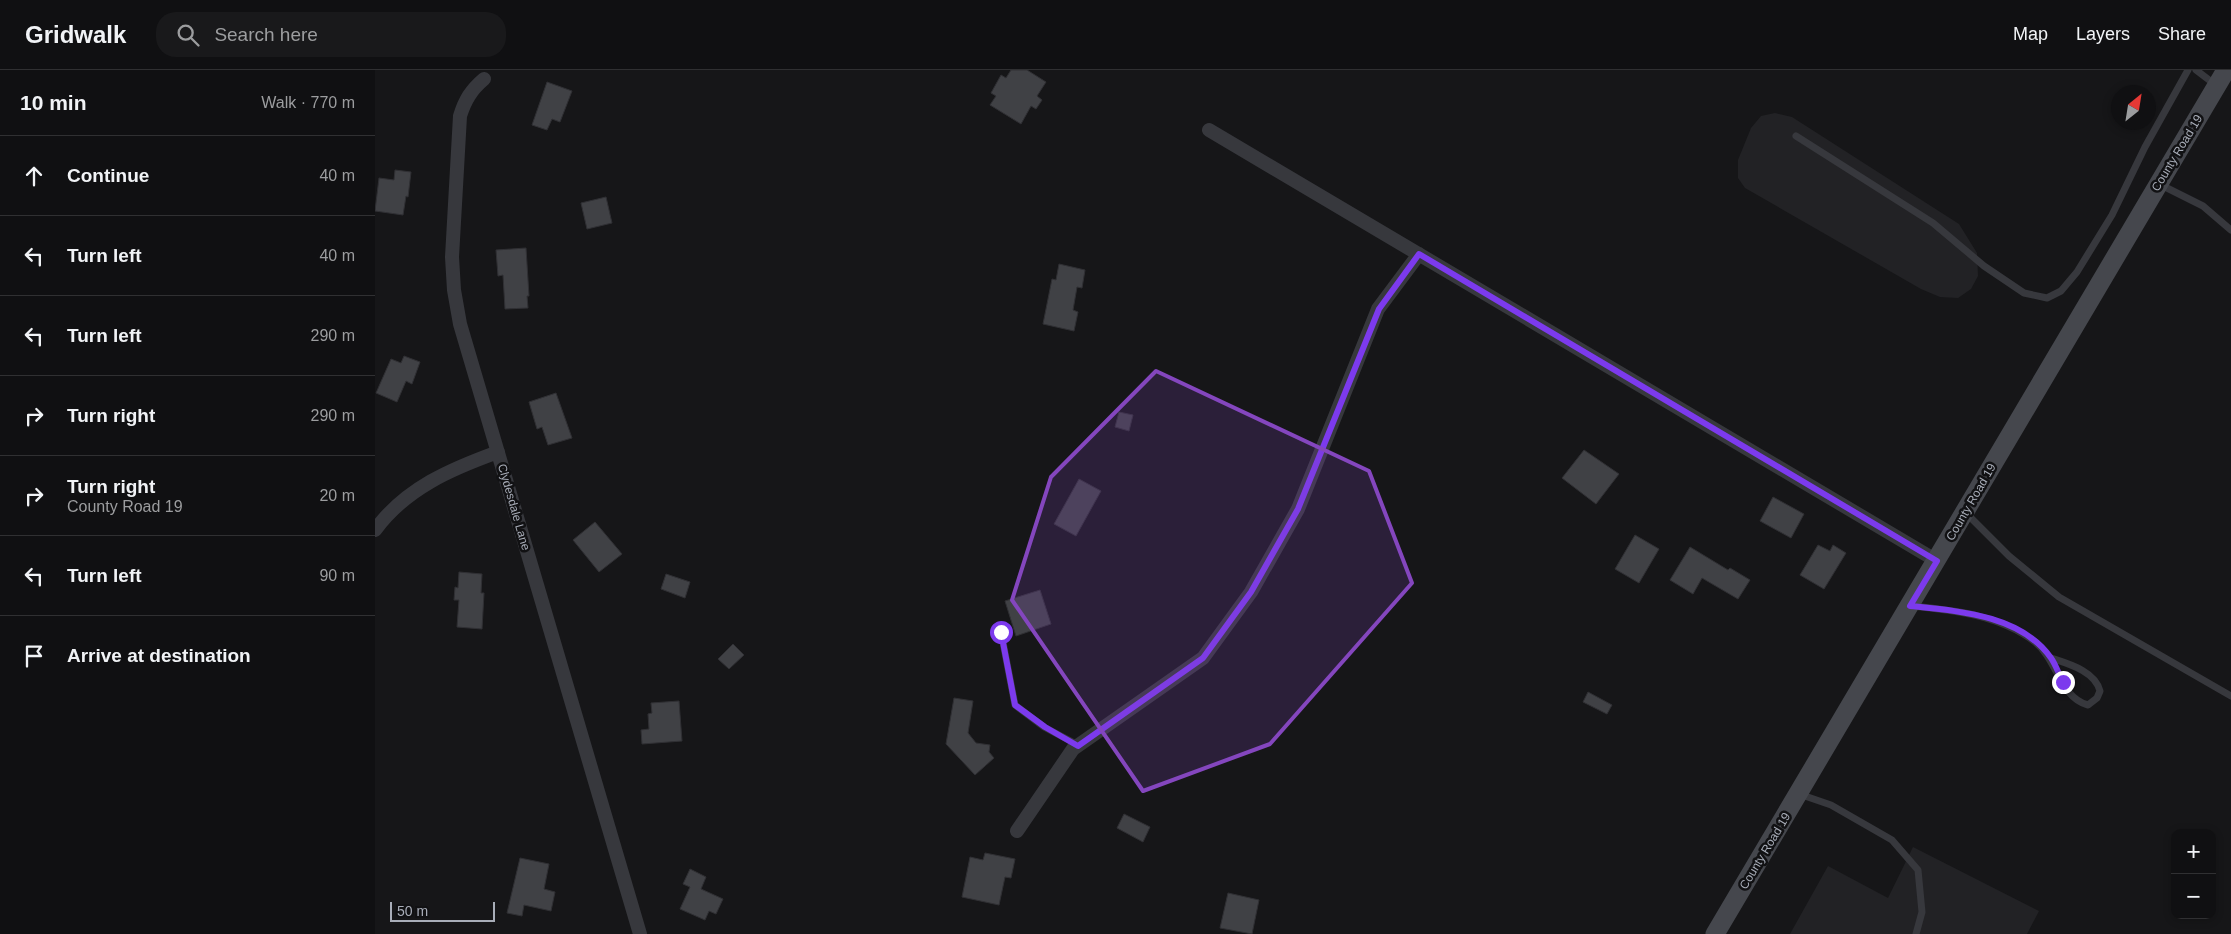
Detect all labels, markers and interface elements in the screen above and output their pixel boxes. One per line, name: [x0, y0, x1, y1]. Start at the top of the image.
search box: [156, 12, 506, 57]
text: Gridwalk: [25, 21, 126, 48]
icon: search: [174, 21, 202, 49]
text: Search here: [214, 24, 318, 45]
text: Map: [2013, 24, 2048, 44]
text: Layers: [2076, 24, 2130, 44]
text: Share: [2158, 24, 2206, 44]
north arrow: [2111, 85, 2156, 130]
text: 10 min: [20, 91, 87, 114]
text: Walk · 770 m: [261, 94, 355, 111]
street label: County Road 19: [2149, 112, 2205, 194]
icon: ahead: [20, 162, 48, 190]
text: Continue: [67, 165, 149, 186]
text: 40 m: [319, 167, 355, 184]
icon: left: [20, 242, 48, 270]
text: Turn left: [67, 245, 142, 266]
text: 40 m: [319, 247, 355, 264]
icon: left: [20, 322, 48, 350]
text: Turn left: [67, 325, 142, 346]
text: 290 m: [311, 327, 355, 344]
icon: right: [20, 402, 48, 430]
text: Turn right: [67, 405, 155, 426]
text: 290 m: [311, 407, 355, 424]
street label: County Road 19: [1943, 461, 1999, 543]
street label: Clydesdale Lane: [495, 462, 533, 552]
text: Turn right: [67, 476, 155, 497]
icon: right: [20, 482, 48, 510]
text: 20 m: [319, 487, 355, 504]
text: County Road 19: [67, 498, 183, 515]
icon: left: [20, 562, 48, 590]
text: Turn left: [67, 565, 142, 586]
text: 90 m: [319, 567, 355, 584]
route start: [990, 621, 1013, 644]
icon: arrive: [20, 642, 48, 670]
text: Arrive at destination: [67, 645, 251, 666]
route end: [2052, 671, 2075, 694]
street label: County Road 19: [1737, 810, 1793, 892]
map controls: [2171, 829, 2216, 919]
button: +: [2171, 829, 2216, 874]
button: −: [2171, 874, 2216, 919]
scale bar: [390, 899, 495, 922]
text: 50 m: [397, 903, 428, 919]

